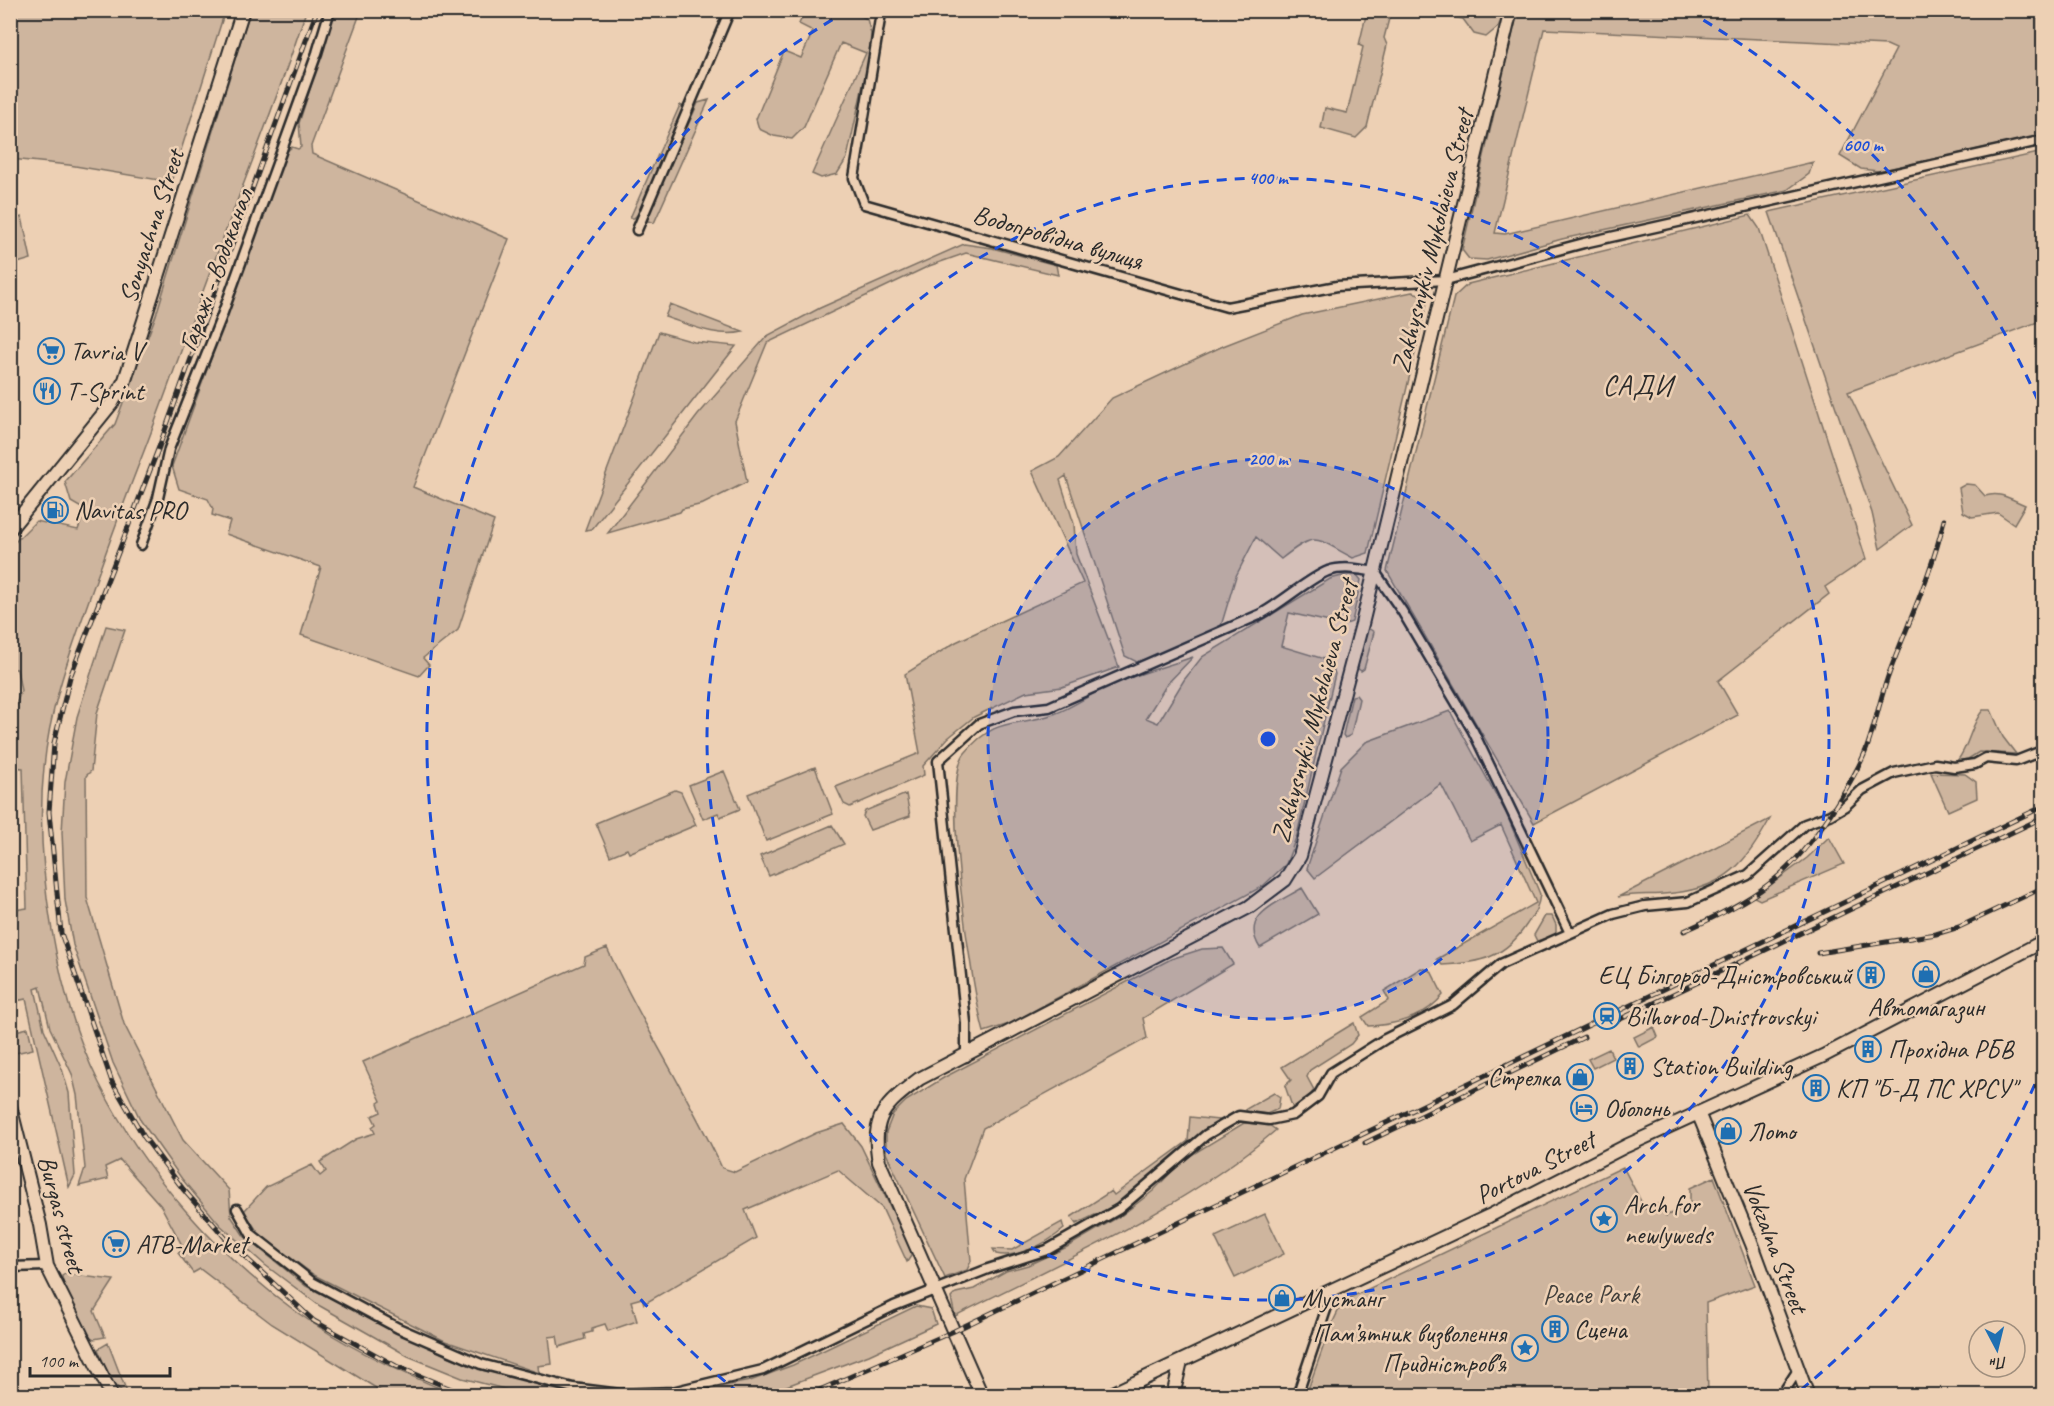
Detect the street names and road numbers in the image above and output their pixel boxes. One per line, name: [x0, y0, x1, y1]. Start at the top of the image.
street label: Zakhysnykiv Mykolaieva Street: [1384, 103, 1482, 376]
street label: Sonyachna Street: [111, 143, 192, 307]
street label: Гаражі - Водоканал: [171, 183, 261, 356]
street label: Водопровідна вулиця: [969, 198, 1148, 278]
street label: Zakhysnykiv Mykolaieva Street: [1264, 573, 1366, 846]
street label: Portova Street: [1470, 1122, 1604, 1212]
street label: Burgas street: [30, 1152, 94, 1278]
street label: Vokzalna Street: [1735, 1177, 1817, 1320]

